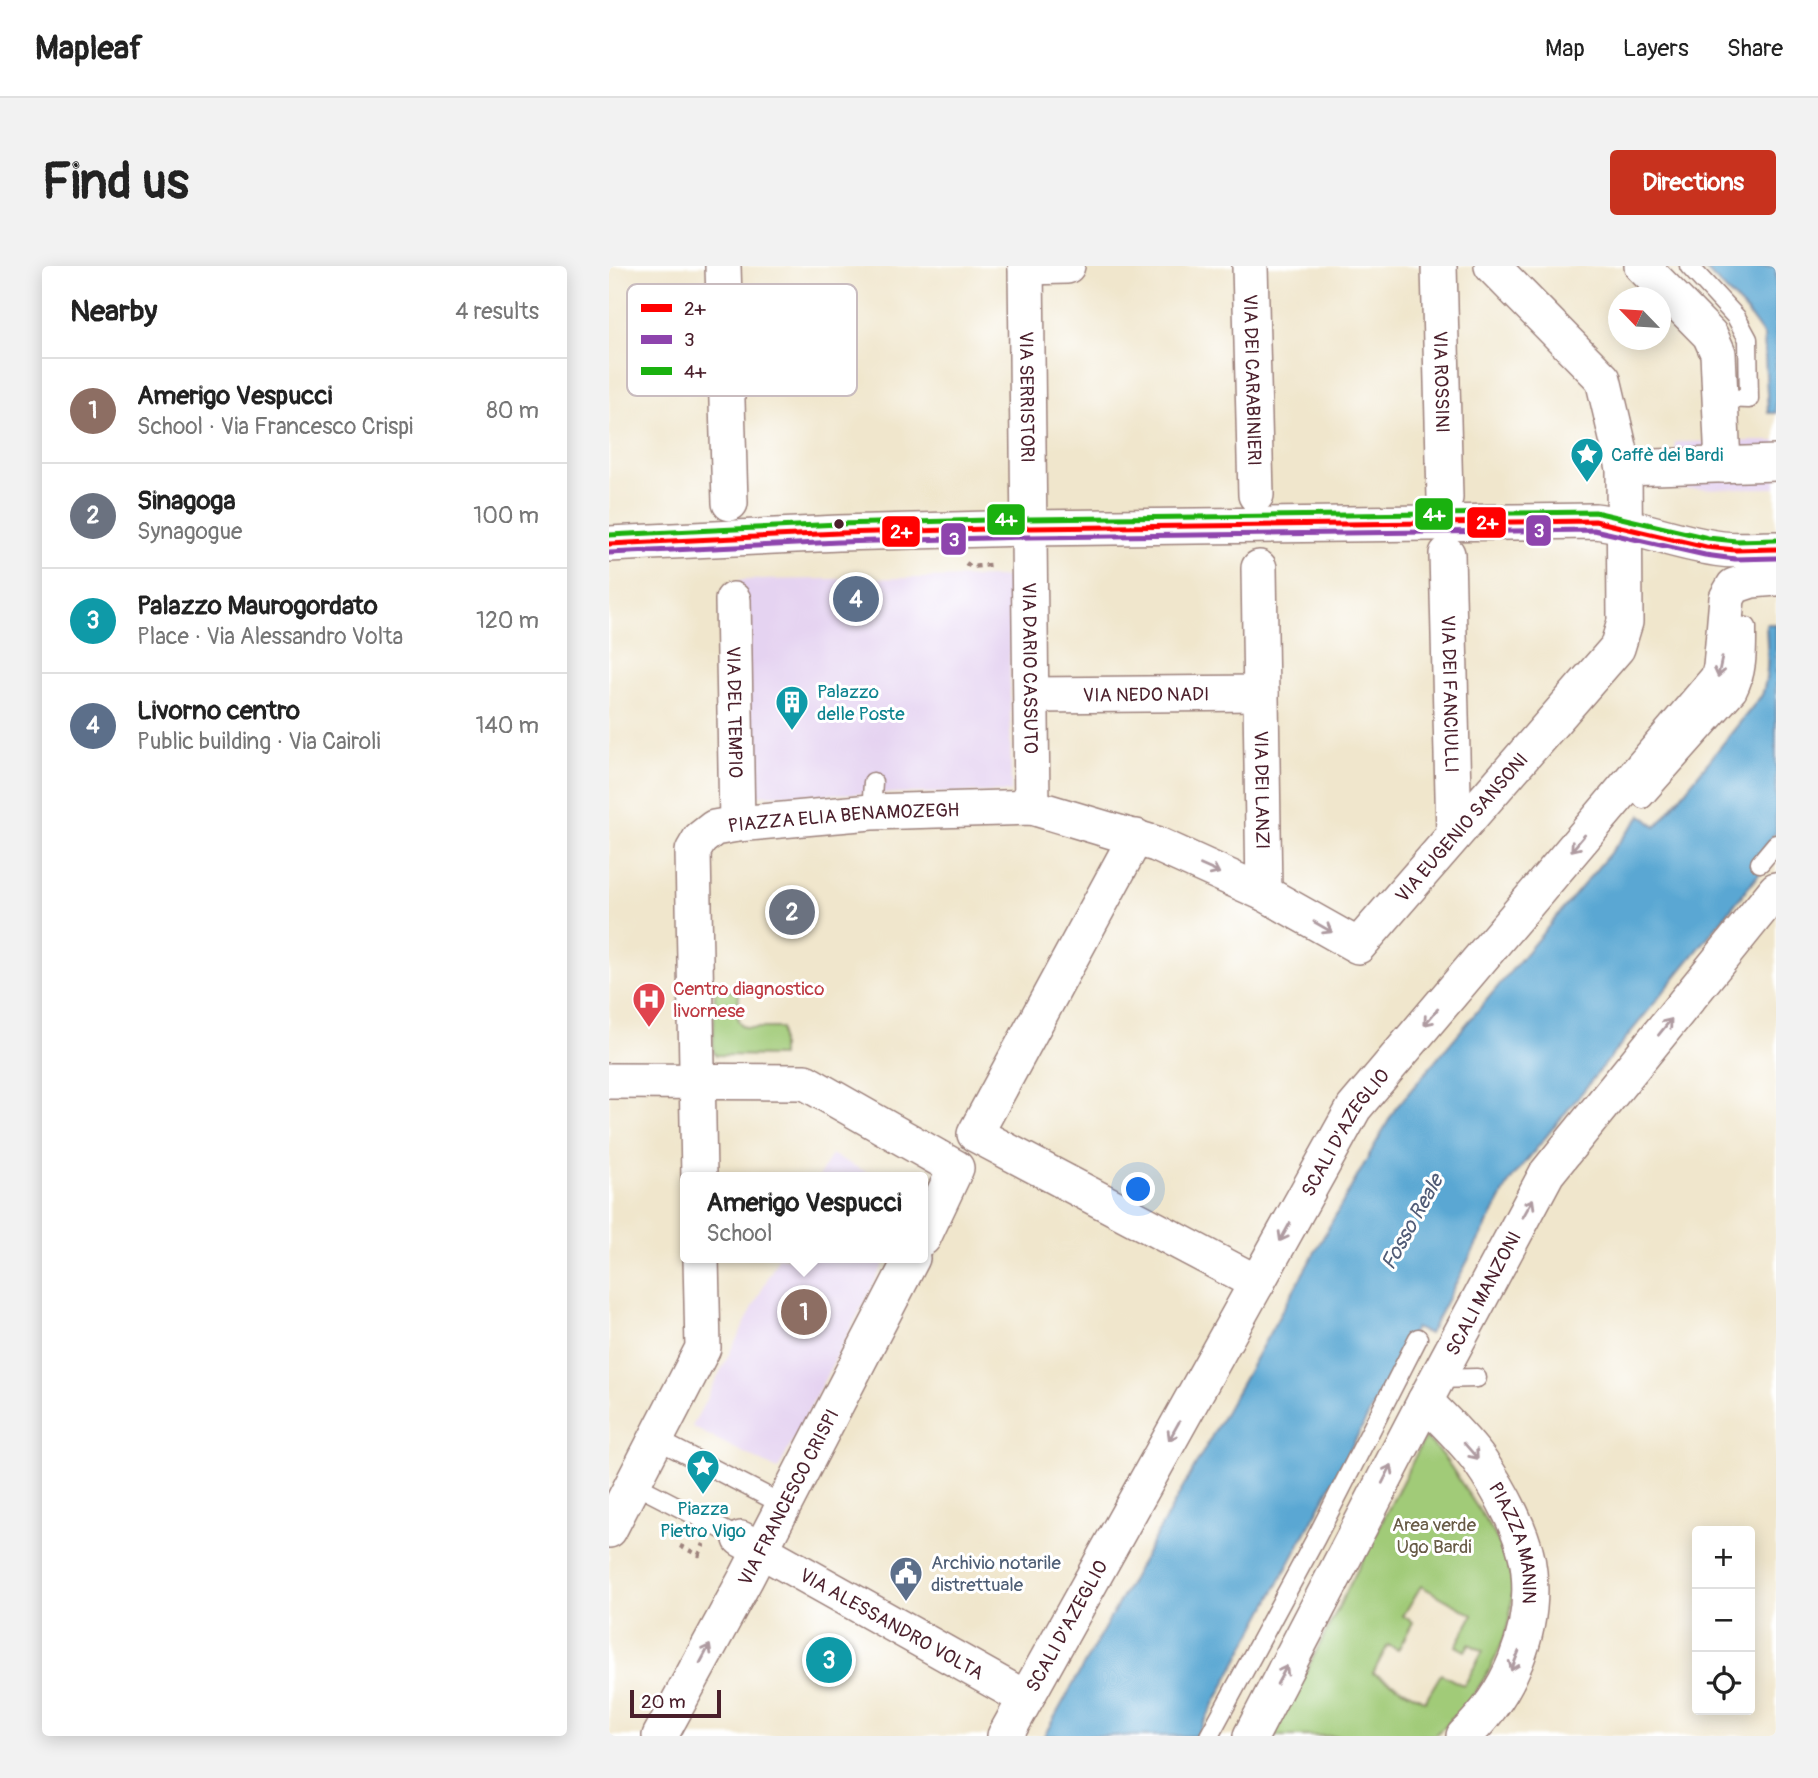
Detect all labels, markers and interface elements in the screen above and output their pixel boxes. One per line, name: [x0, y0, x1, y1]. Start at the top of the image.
text: Mapleaf: [35, 28, 143, 69]
text: Map: [1545, 34, 1585, 63]
text: Layers: [1623, 34, 1689, 63]
text: Share: [1727, 34, 1783, 63]
button: Directions: [1610, 150, 1776, 215]
text: Find us: [42, 152, 189, 213]
legend: [627, 284, 857, 396]
north arrow: [1608, 287, 1671, 350]
text: Nearby: [70, 293, 157, 330]
street label: VIA DEI CARABINIERI: [1238, 294, 1266, 466]
text: 4 results: [455, 297, 539, 326]
text: 2+: [684, 297, 707, 321]
text: 3: [684, 328, 695, 352]
street label: VIA SERRISTORI: [1014, 331, 1039, 463]
street label: VIA ROSSINI: [1428, 331, 1454, 433]
text: 4+: [684, 360, 707, 384]
text: Amerigo Vespucci: [137, 380, 332, 412]
text: 1: [89, 396, 98, 425]
text: 80 m: [486, 396, 539, 425]
text: School · Via Francesco Crispi: [137, 412, 413, 441]
place icon: Caffè dei Bardi: [1568, 435, 1606, 484]
place label: Caffè dei Bardi: [1611, 443, 1723, 467]
text: Sinagoga: [137, 485, 236, 517]
line badge: 4+: [1414, 497, 1454, 531]
text: 2: [87, 501, 99, 530]
text: 100 m: [473, 501, 539, 530]
line badge: 4+: [986, 503, 1026, 536]
text: 4+: [1423, 503, 1446, 527]
line badge: 2+: [1466, 506, 1507, 539]
text: 4+: [995, 508, 1018, 532]
text: 2+: [1476, 511, 1499, 535]
line badge: 3: [1525, 514, 1552, 547]
line badge: 2+: [881, 515, 921, 548]
text: Synagogue: [137, 517, 242, 546]
unlabelled marker: [832, 517, 846, 531]
text: 3: [1534, 519, 1544, 543]
text: 2+: [890, 520, 913, 544]
line badge: 3: [940, 522, 967, 556]
text: 3: [949, 528, 959, 552]
pin: 4: [833, 573, 879, 625]
street label: VIA DARIO CASSUTO: [1017, 582, 1042, 754]
text: Palazzo Maurogordato: [137, 590, 378, 622]
text: 3: [87, 606, 99, 635]
text: 120 m: [476, 606, 539, 635]
street label: VIA DEI FANCIULLI: [1436, 615, 1463, 773]
text: Place · Via Alessandro Volta: [137, 622, 403, 651]
street label: VIA DEL TEMPIO: [721, 646, 747, 778]
one-way arrow: [1712, 655, 1726, 678]
place label: Palazzo delle Poste: [817, 680, 905, 726]
street label: VIA NEDO NADI: [1083, 682, 1209, 708]
building icon: Palazzo delle Poste: [773, 683, 811, 732]
text: Livorno centro: [137, 695, 300, 727]
text: 4: [86, 711, 100, 740]
text: 140 m: [476, 711, 539, 740]
text: Public building · Via Cairoli: [137, 727, 381, 756]
street label: VIA DEI LANZI: [1249, 730, 1274, 850]
street label: VIA EUGENIO SANSONI: [1390, 748, 1534, 908]
street label: PIAZZA ELIA BENAMOZEGH: [726, 798, 960, 838]
one-way arrow: [1570, 834, 1586, 852]
one-way arrow: [1199, 863, 1220, 876]
pin: 2: [769, 886, 815, 938]
one-way arrow: [1313, 920, 1333, 934]
place label: Centro diagnostico livornese: [673, 977, 824, 1023]
hospital icon: Centro diagnostico livornese: [630, 980, 668, 1029]
one-way arrow: [1424, 1007, 1439, 1025]
one-way arrow: [1658, 1018, 1673, 1036]
street label: SCALI D'AZEGLIO: [1296, 1064, 1395, 1201]
water label: Fosso Reale: [1375, 1167, 1451, 1275]
popup: [680, 1172, 928, 1263]
your location: [1121, 1172, 1155, 1206]
text: Amerigo Vespucci: [706, 1187, 902, 1219]
one-way arrow: [1521, 1198, 1535, 1218]
text: School: [706, 1219, 772, 1248]
one-way arrow: [1278, 1221, 1291, 1242]
street label: SCALI MANZONI: [1441, 1227, 1527, 1360]
pin: 1: [781, 1286, 827, 1338]
street label: VIA FRANCESCO CRISPI: [733, 1405, 845, 1590]
one-way arrow: [1167, 1420, 1181, 1440]
one-way arrow: [1463, 1441, 1479, 1459]
place icon: Piazza Pietro Vigo: [684, 1447, 722, 1496]
one-way arrow: [1380, 1464, 1394, 1484]
street label: PIAZZA MANIN: [1483, 1478, 1541, 1604]
place label: Piazza Pietro Vigo: [660, 1497, 746, 1543]
park label: Area verde Ugo Bardi: [1392, 1513, 1477, 1559]
map controls: [1692, 1526, 1755, 1715]
button: +: [1692, 1526, 1755, 1589]
place label: Archivio notarile distrettuale: [931, 1551, 1062, 1597]
public building icon: Archivio notarile distrettuale: [887, 1554, 925, 1603]
street label: SCALI D'AZEGLIO: [1021, 1556, 1113, 1696]
street label: VIA ALESSANDRO VOLTA: [795, 1563, 988, 1686]
button: −: [1692, 1589, 1755, 1652]
pin: 3: [806, 1634, 852, 1686]
one-way arrow: [698, 1645, 712, 1665]
one-way arrow: [1508, 1650, 1521, 1672]
button: locate: [1692, 1652, 1755, 1715]
one-way arrow: [1276, 1666, 1290, 1686]
scale bar: [630, 1687, 721, 1719]
text: 20 m: [641, 1690, 686, 1714]

